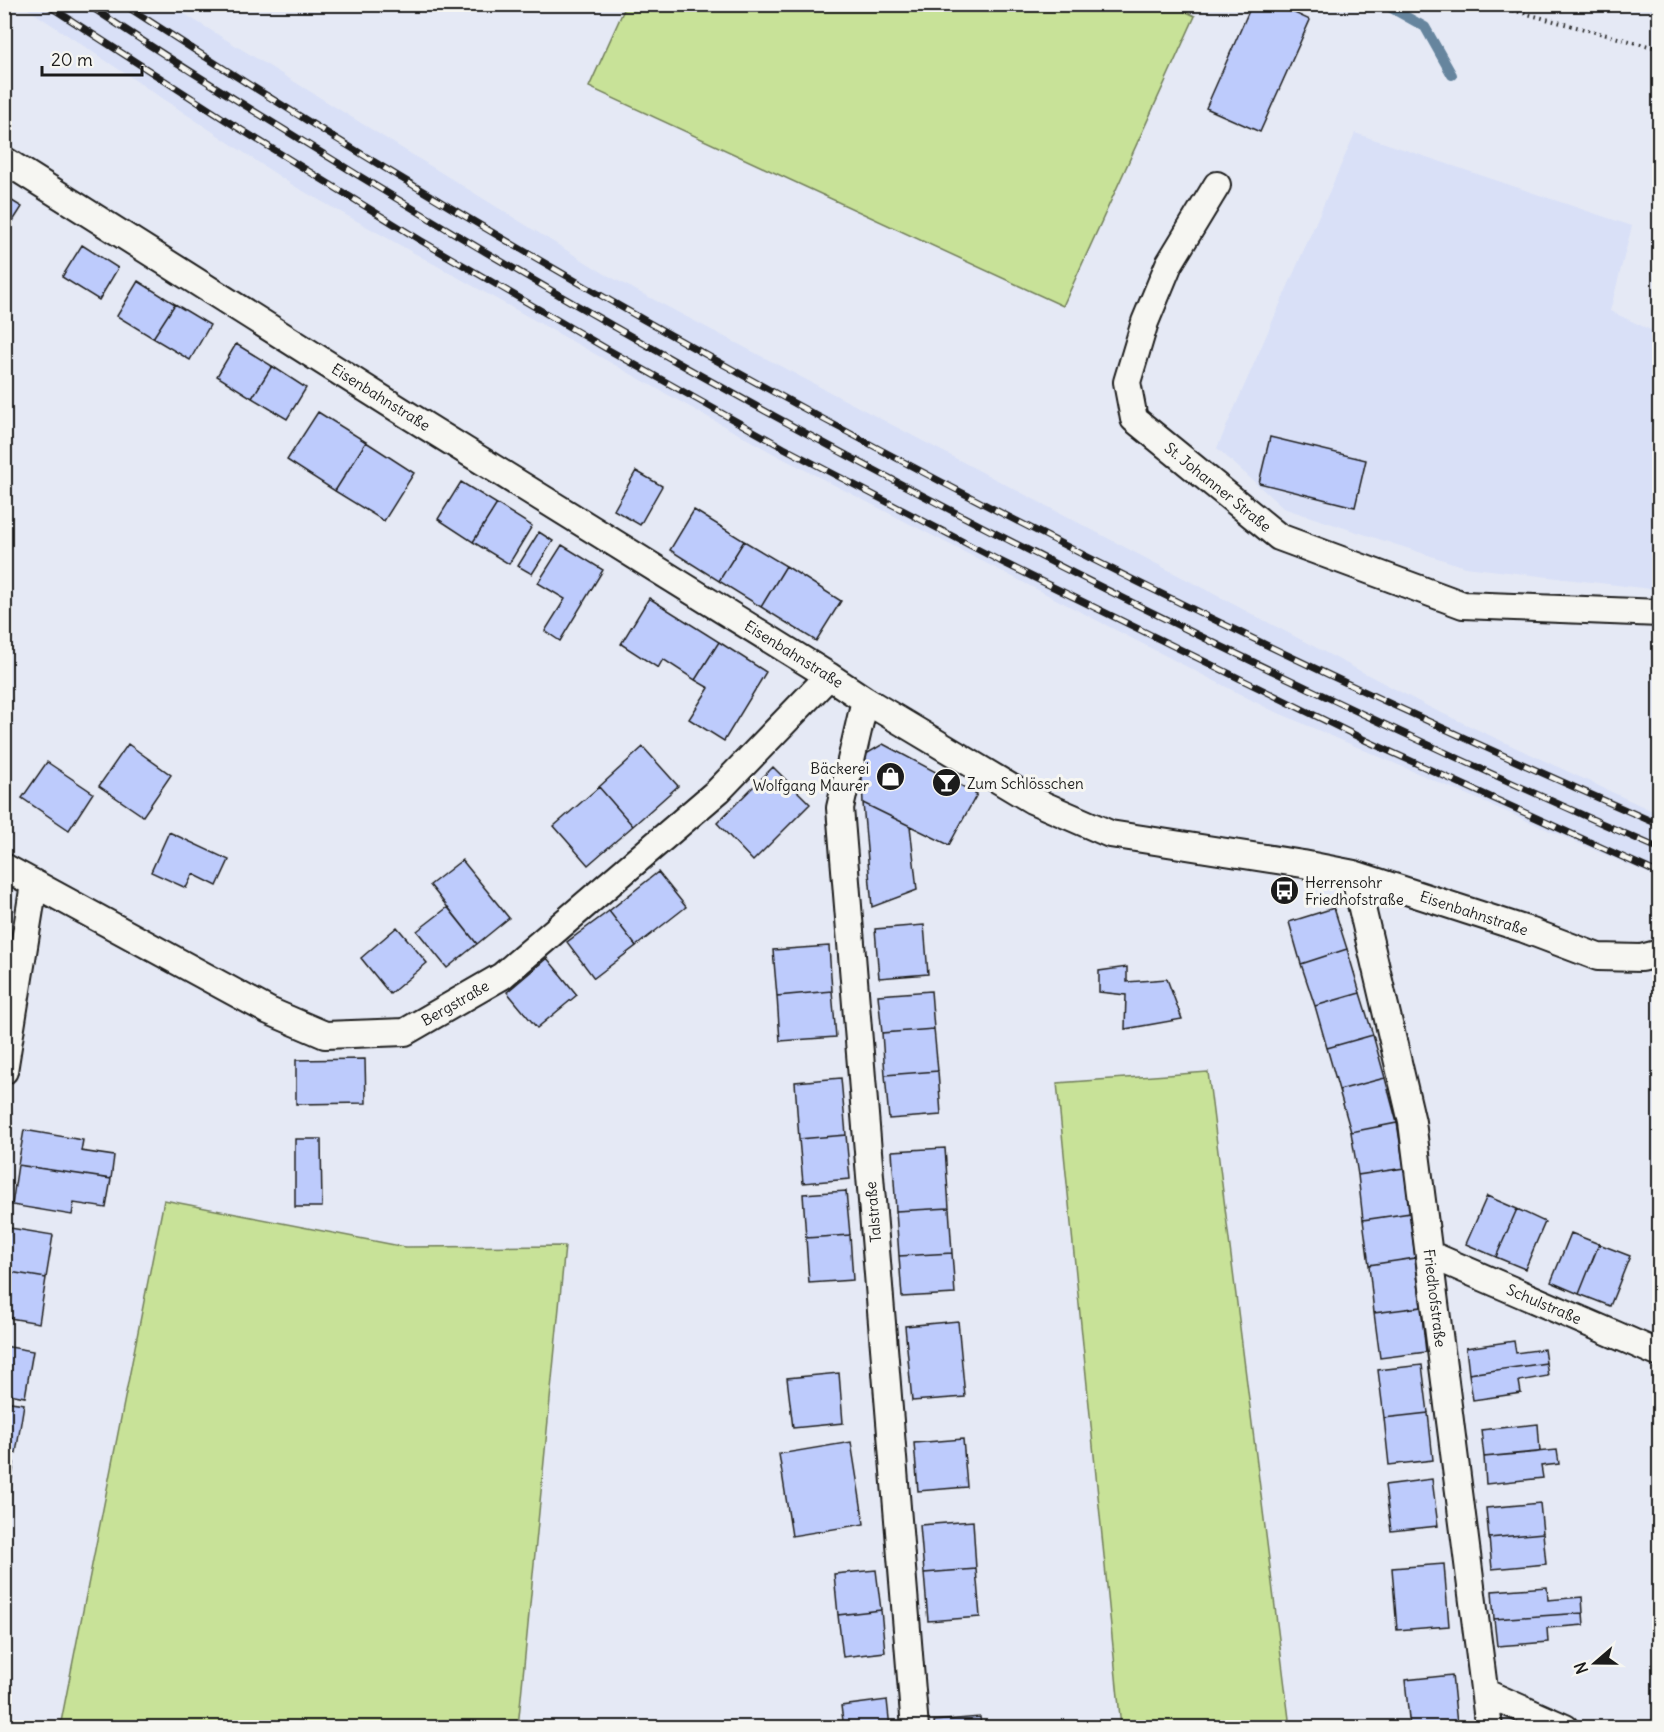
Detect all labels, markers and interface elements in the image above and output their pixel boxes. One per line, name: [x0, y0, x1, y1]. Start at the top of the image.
scale bar: [42, 39, 142, 77]
text: 20 m: [51, 48, 93, 71]
street label: Eisenbahnstraße: [328, 359, 434, 435]
street label: St. Johanner Straße: [1161, 438, 1275, 536]
street label: Eisenbahnstraße: [741, 616, 847, 692]
place label: Bäckerei Wolfgang Maurer: [753, 759, 869, 795]
shop icon: Bäckerei Wolfgang Maurer: [874, 761, 906, 793]
bar icon: Zum Schlösschen: [930, 767, 962, 799]
place label: Zum Schlösschen: [967, 774, 1084, 793]
place label: Herrensohr Friedhofstraße: [1305, 873, 1404, 909]
bus stop icon: Herrensohr Friedhofstraße: [1268, 875, 1300, 907]
street label: Eisenbahnstraße: [1418, 887, 1530, 939]
street label: Bergstraße: [418, 976, 492, 1030]
street label: Talstraße: [861, 1181, 885, 1243]
street label: Friedhofstraße: [1420, 1248, 1450, 1348]
street label: Schulstraße: [1504, 1280, 1584, 1328]
north arrow: [1565, 1633, 1625, 1693]
text: N: [1570, 1660, 1592, 1677]

